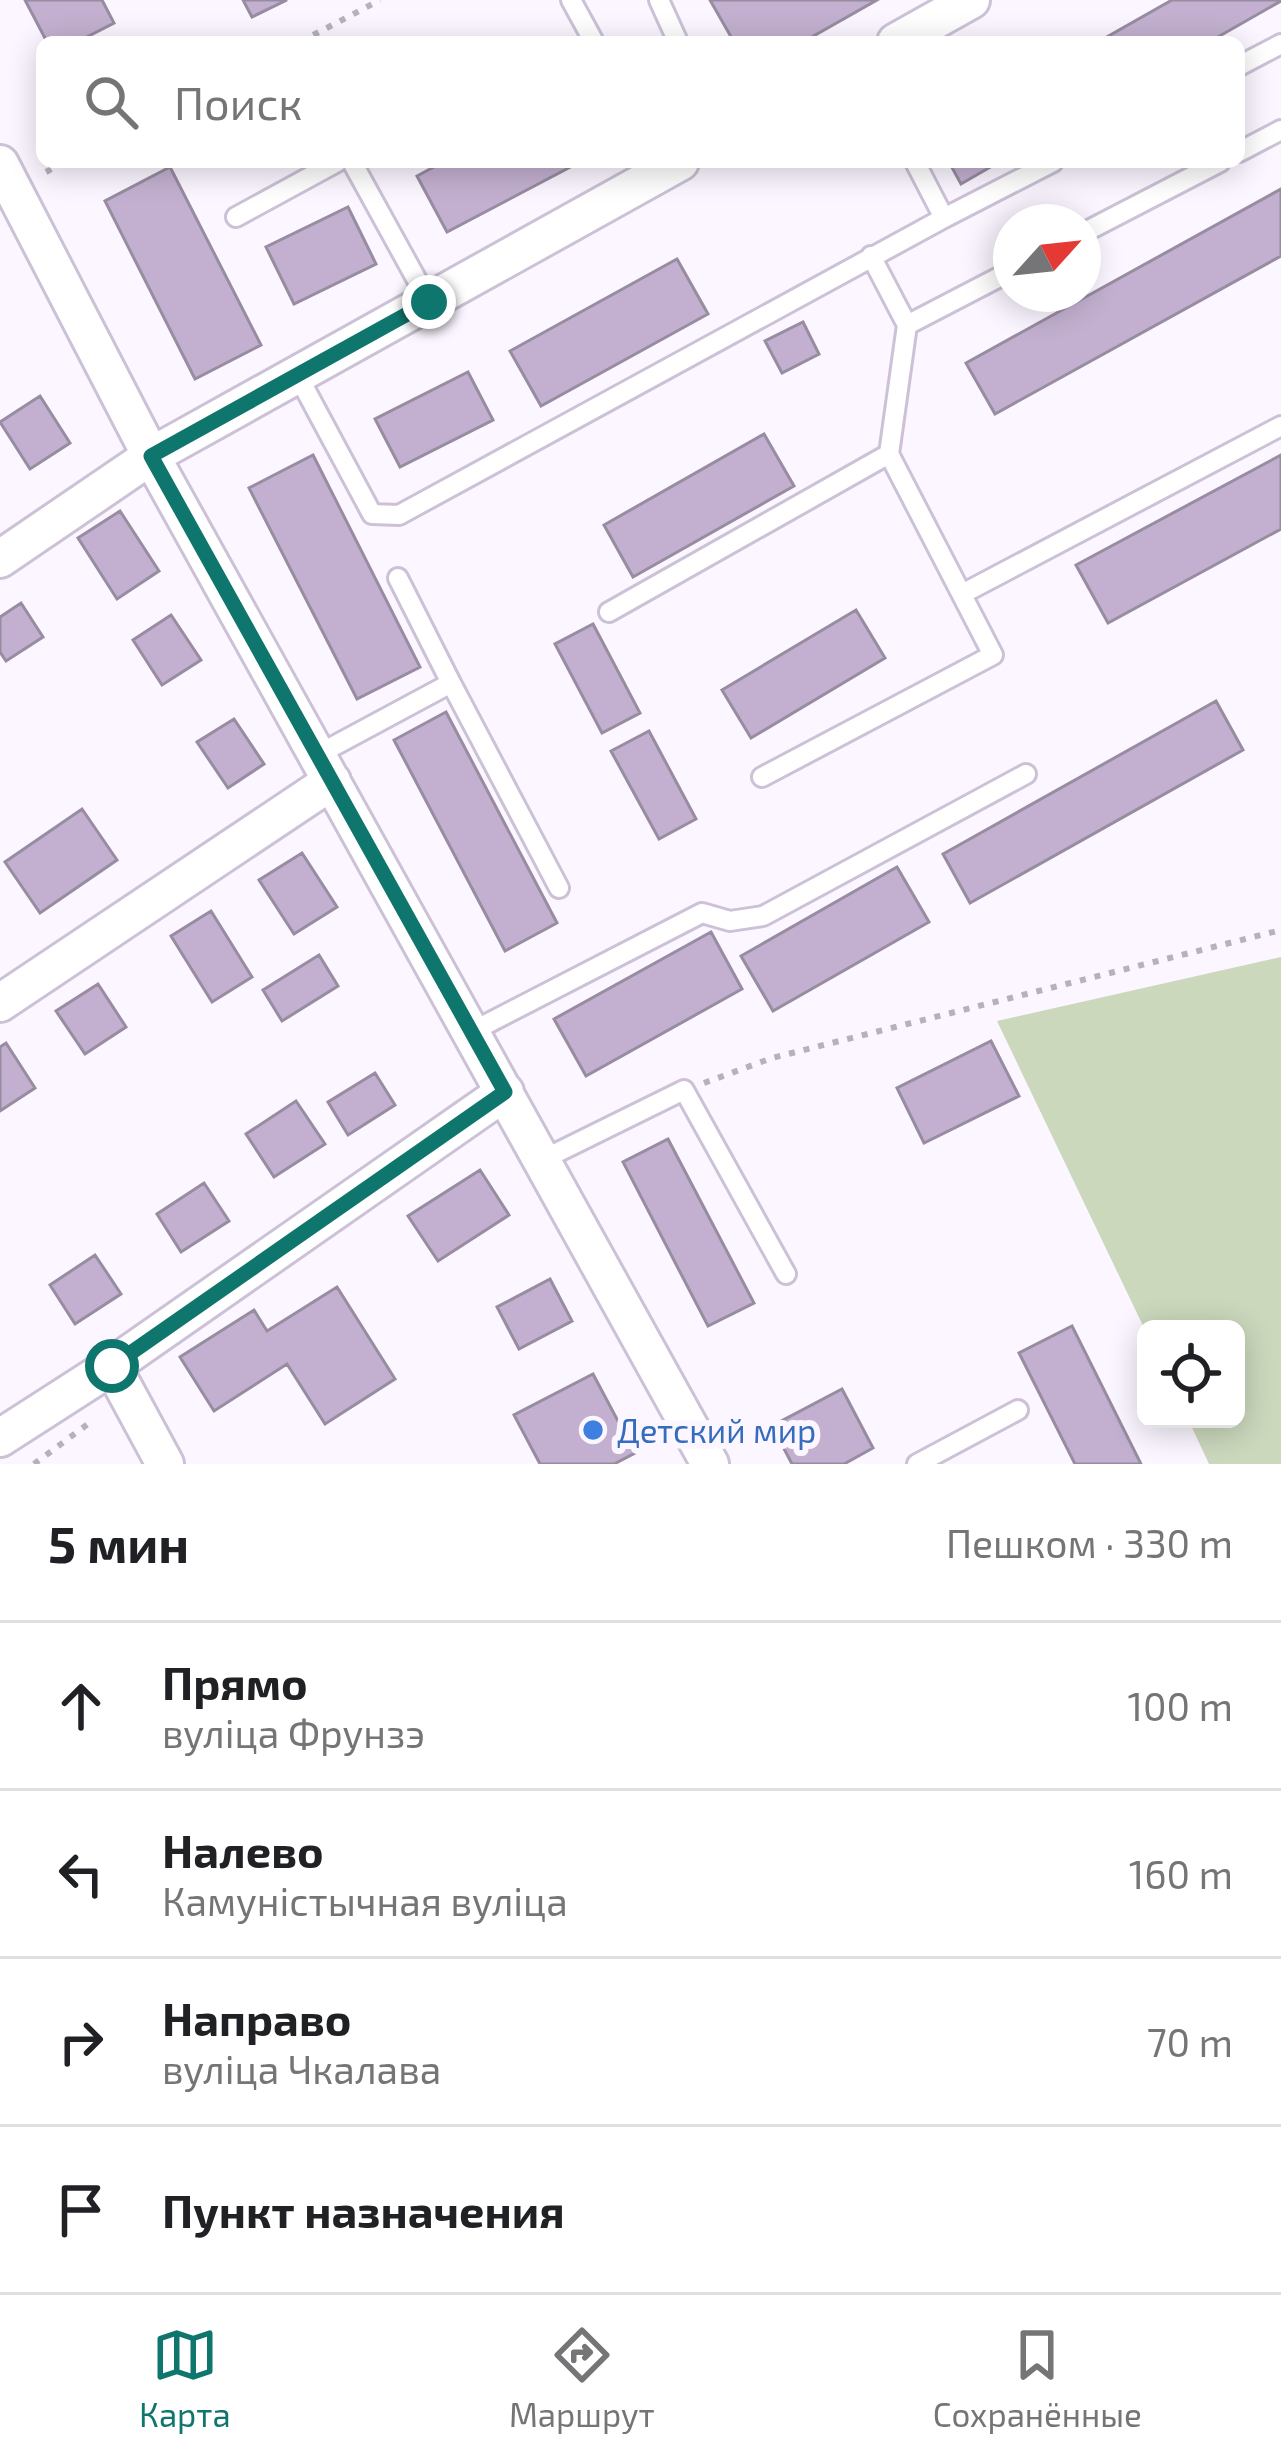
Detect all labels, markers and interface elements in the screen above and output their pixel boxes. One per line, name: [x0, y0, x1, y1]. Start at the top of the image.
search box: [36, 36, 1245, 168]
icon: search: [78, 69, 144, 135]
text: Поиск: [174, 75, 302, 129]
north arrow: [993, 204, 1101, 312]
route end: [402, 275, 456, 329]
map controls: [1137, 1320, 1245, 1428]
button: locate: [1137, 1320, 1245, 1428]
route start: [85, 1339, 139, 1393]
place label: Детский мир: [617, 1410, 816, 1450]
marker: Детский мир: [580, 1417, 606, 1443]
text: 5 мин: [48, 1512, 189, 1573]
text: Пешком · 330 m: [946, 1519, 1233, 1566]
text: Прямо: [162, 1655, 308, 1709]
icon: ahead: [48, 1673, 114, 1739]
text: 100 m: [1128, 1682, 1233, 1729]
text: вуліца Фрунзэ: [162, 1709, 425, 1756]
text: Налево: [162, 1823, 324, 1877]
icon: left: [48, 1841, 114, 1907]
text: 160 m: [1129, 1850, 1233, 1897]
text: Камуністычная вуліца: [162, 1877, 568, 1924]
text: Направо: [162, 1991, 351, 2045]
icon: right: [48, 2009, 114, 2075]
text: 70 m: [1147, 2018, 1233, 2065]
text: вуліца Чкалава: [162, 2045, 441, 2092]
icon: arrive: [48, 2177, 114, 2243]
text: Пункт назначения: [162, 2183, 565, 2237]
tab: Карта: [139, 2322, 231, 2434]
tab: Маршрут: [509, 2322, 655, 2434]
tab: Сохранённые: [933, 2322, 1142, 2434]

